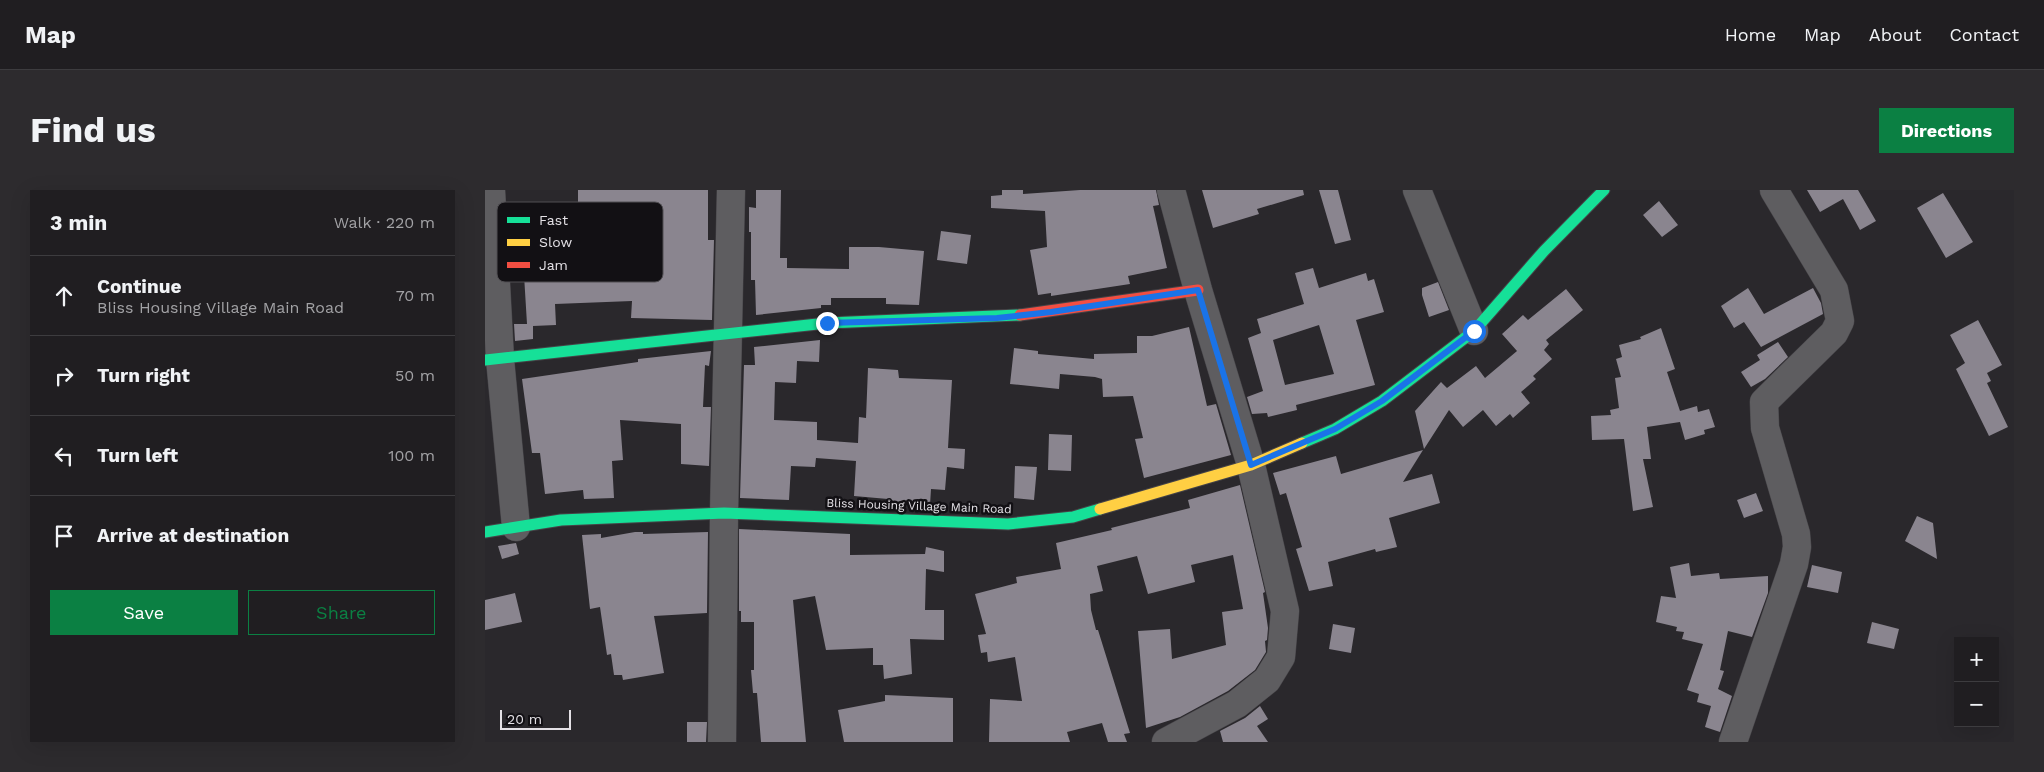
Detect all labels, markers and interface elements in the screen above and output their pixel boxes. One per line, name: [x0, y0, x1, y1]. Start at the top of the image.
text: Map: [25, 21, 76, 49]
text: Home: [1725, 24, 1776, 45]
text: Map: [1804, 24, 1841, 45]
text: About: [1869, 24, 1921, 45]
text: Contact: [1949, 24, 2019, 45]
button: Directions: [1879, 108, 2014, 153]
text: Find us: [30, 109, 156, 151]
legend: [497, 202, 663, 282]
text: 3 min: [50, 210, 107, 235]
text: Fast: [539, 212, 568, 228]
text: Walk · 220 m: [334, 213, 435, 232]
text: Slow: [539, 234, 572, 250]
text: Jam: [539, 257, 568, 273]
text: Continue: [97, 275, 181, 298]
icon: ahead: [50, 282, 78, 310]
text: 70 m: [396, 286, 435, 305]
text: Bliss Housing Village Main Road: [97, 298, 344, 317]
route end: [816, 312, 839, 335]
route start: [1463, 320, 1486, 343]
icon: right: [50, 362, 78, 390]
text: Turn right: [97, 364, 190, 387]
text: 50 m: [395, 366, 435, 385]
icon: left: [50, 442, 78, 470]
text: Turn left: [97, 444, 178, 467]
text: 100 m: [388, 446, 435, 465]
street label: Bliss Housing Village Main Road: [826, 496, 1012, 516]
icon: arrive: [50, 522, 78, 550]
text: Arrive at destination: [97, 524, 289, 547]
button: Save: [50, 590, 238, 635]
button: Share: [248, 590, 435, 635]
map controls: [1954, 637, 1999, 727]
button: +: [1954, 637, 1999, 682]
button: −: [1954, 682, 1999, 727]
scale bar: [500, 707, 571, 730]
text: 20 m: [507, 711, 542, 727]

